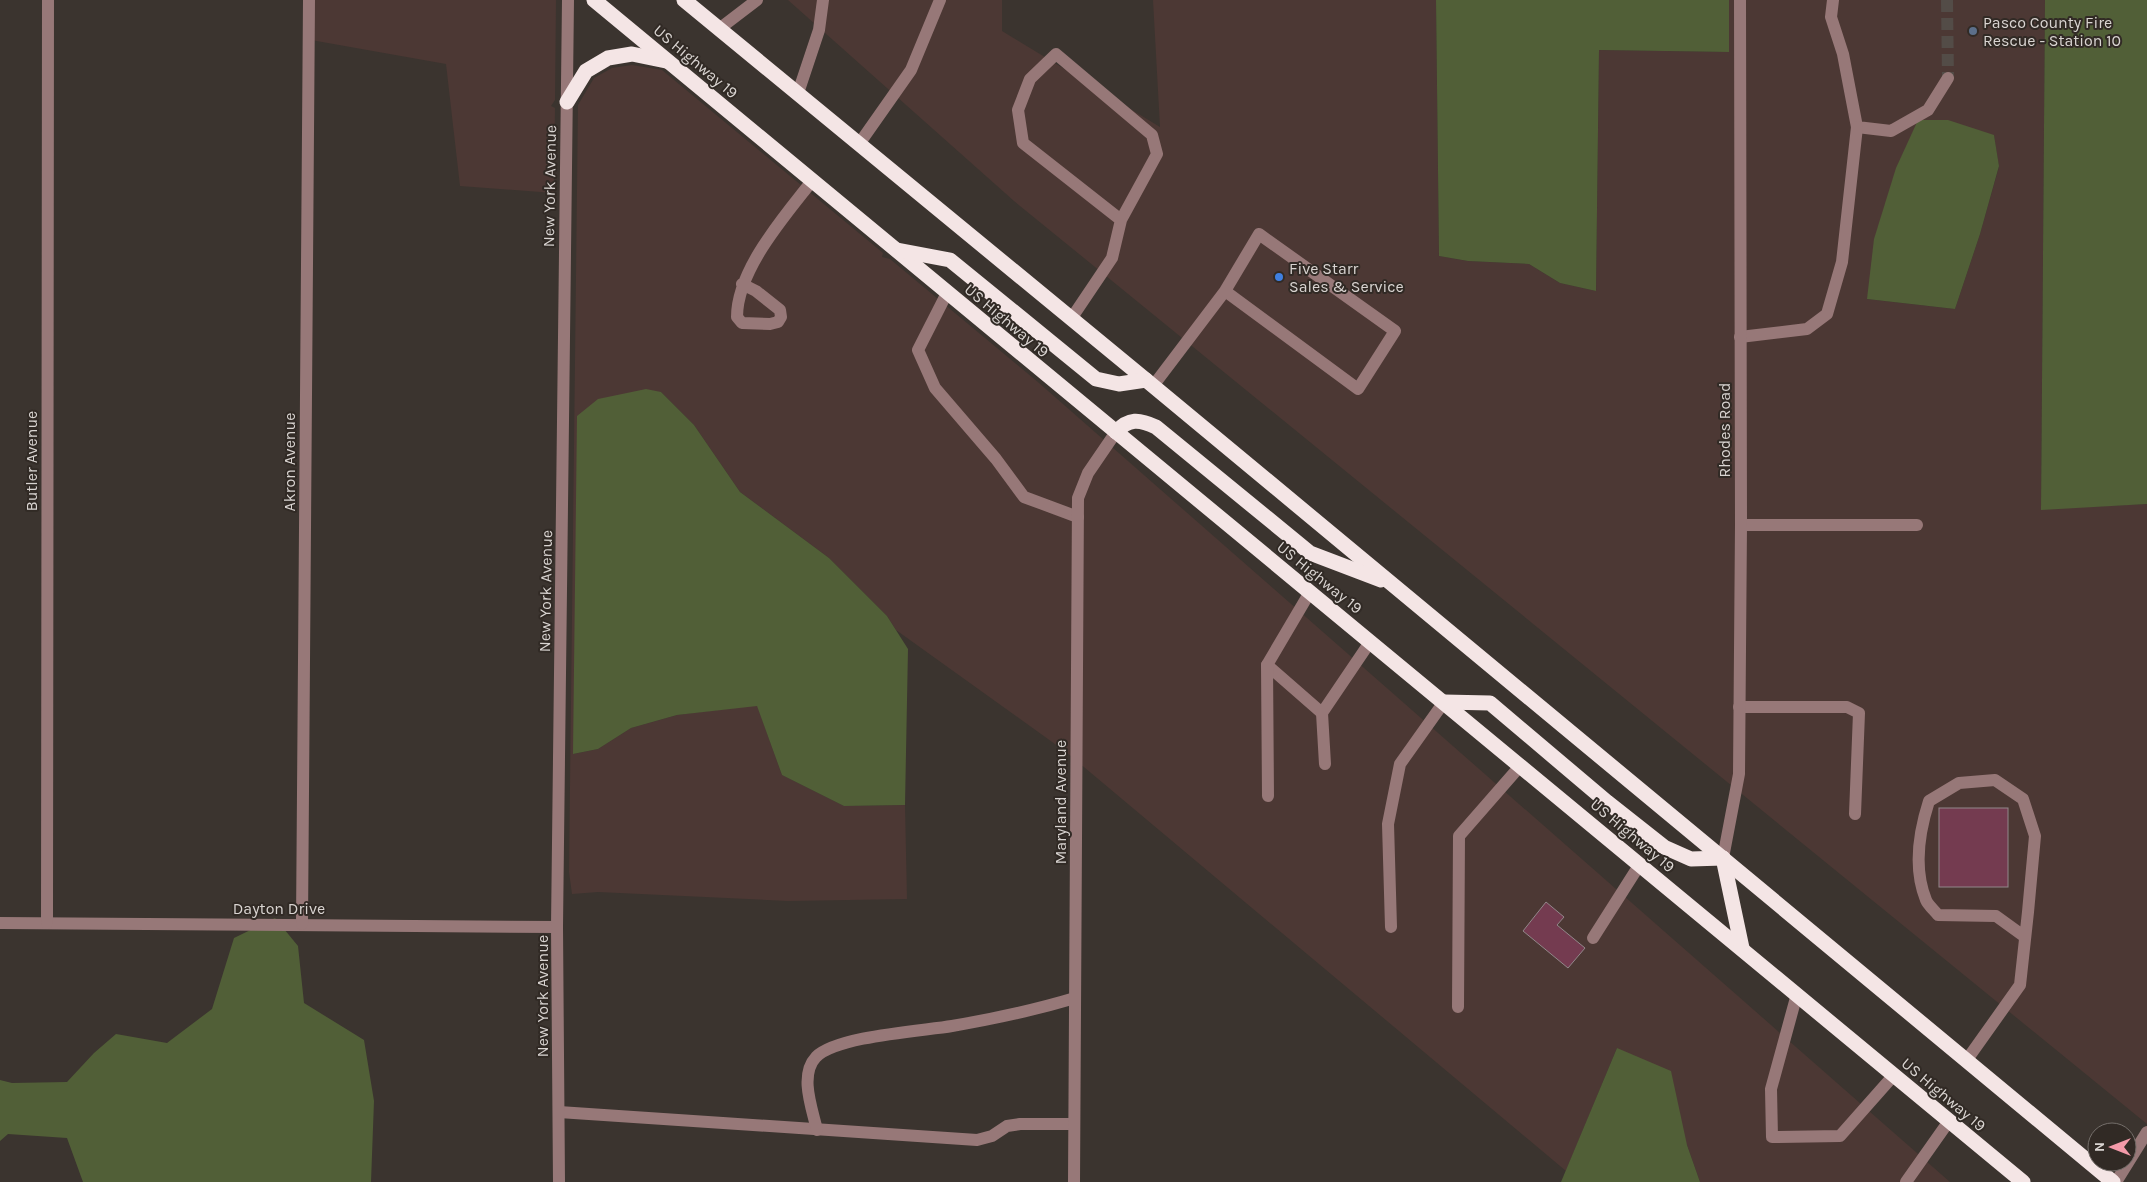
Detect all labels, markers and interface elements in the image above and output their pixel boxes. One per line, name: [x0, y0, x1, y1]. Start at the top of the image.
place label: Pasco County Fire Rescue - Station 10: [1983, 13, 2121, 50]
street label: US Highway 19: [650, 21, 742, 102]
marker: Pasco County Fire Rescue - Station 10: [1967, 25, 1979, 37]
street label: New York Avenue: [539, 125, 560, 247]
place label: Five Starr Sales & Service: [1289, 259, 1404, 296]
marker: Five Starr Sales & Service: [1273, 271, 1285, 283]
street label: US Highway 19: [961, 280, 1053, 361]
street label: Rhodes Road: [1715, 383, 1734, 477]
street label: Butler Avenue: [22, 411, 41, 511]
street label: Akron Avenue: [280, 413, 299, 511]
street label: New York Avenue: [535, 530, 556, 652]
street label: US Highway 19: [1273, 537, 1366, 618]
street label: Maryland Avenue: [1051, 740, 1070, 864]
street label: US Highway 19: [1587, 795, 1679, 876]
street label: Dayton Drive: [233, 899, 325, 918]
street label: New York Avenue: [533, 935, 552, 1057]
street label: US Highway 19: [1898, 1054, 1990, 1135]
north arrow: [2087, 1122, 2137, 1172]
text: N: [2091, 1142, 2108, 1152]

